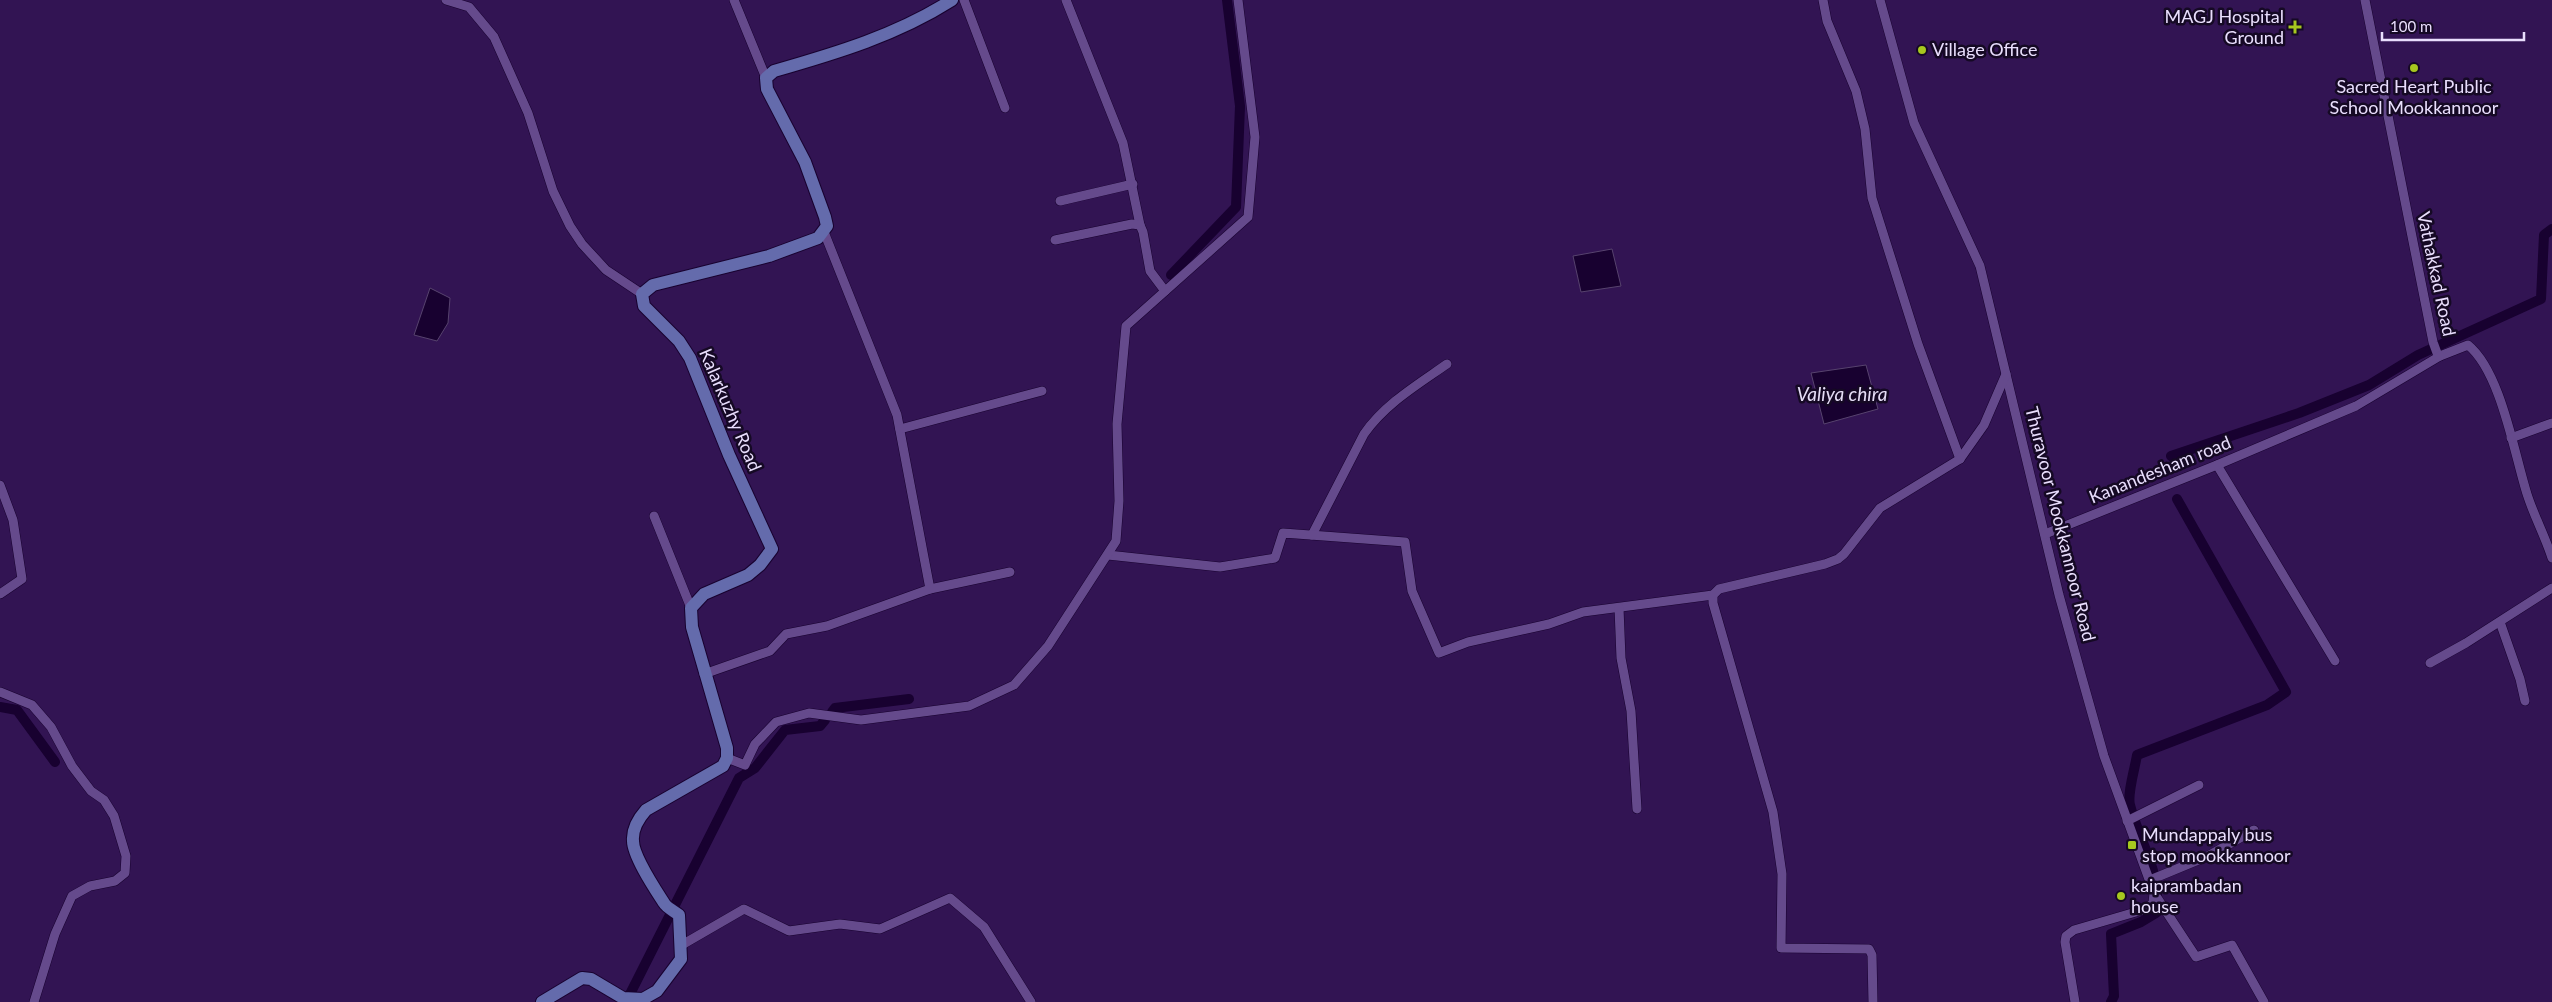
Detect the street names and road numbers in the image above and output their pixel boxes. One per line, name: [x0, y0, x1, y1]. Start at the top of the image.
street label: Vathakkad Road: [2413, 209, 2461, 338]
street label: Kalarkuzhy Road: [695, 345, 767, 474]
street label: Thuravoor Mookkannoor Road: [2021, 404, 2101, 643]
street label: Kanandesham road: [2085, 431, 2234, 508]

